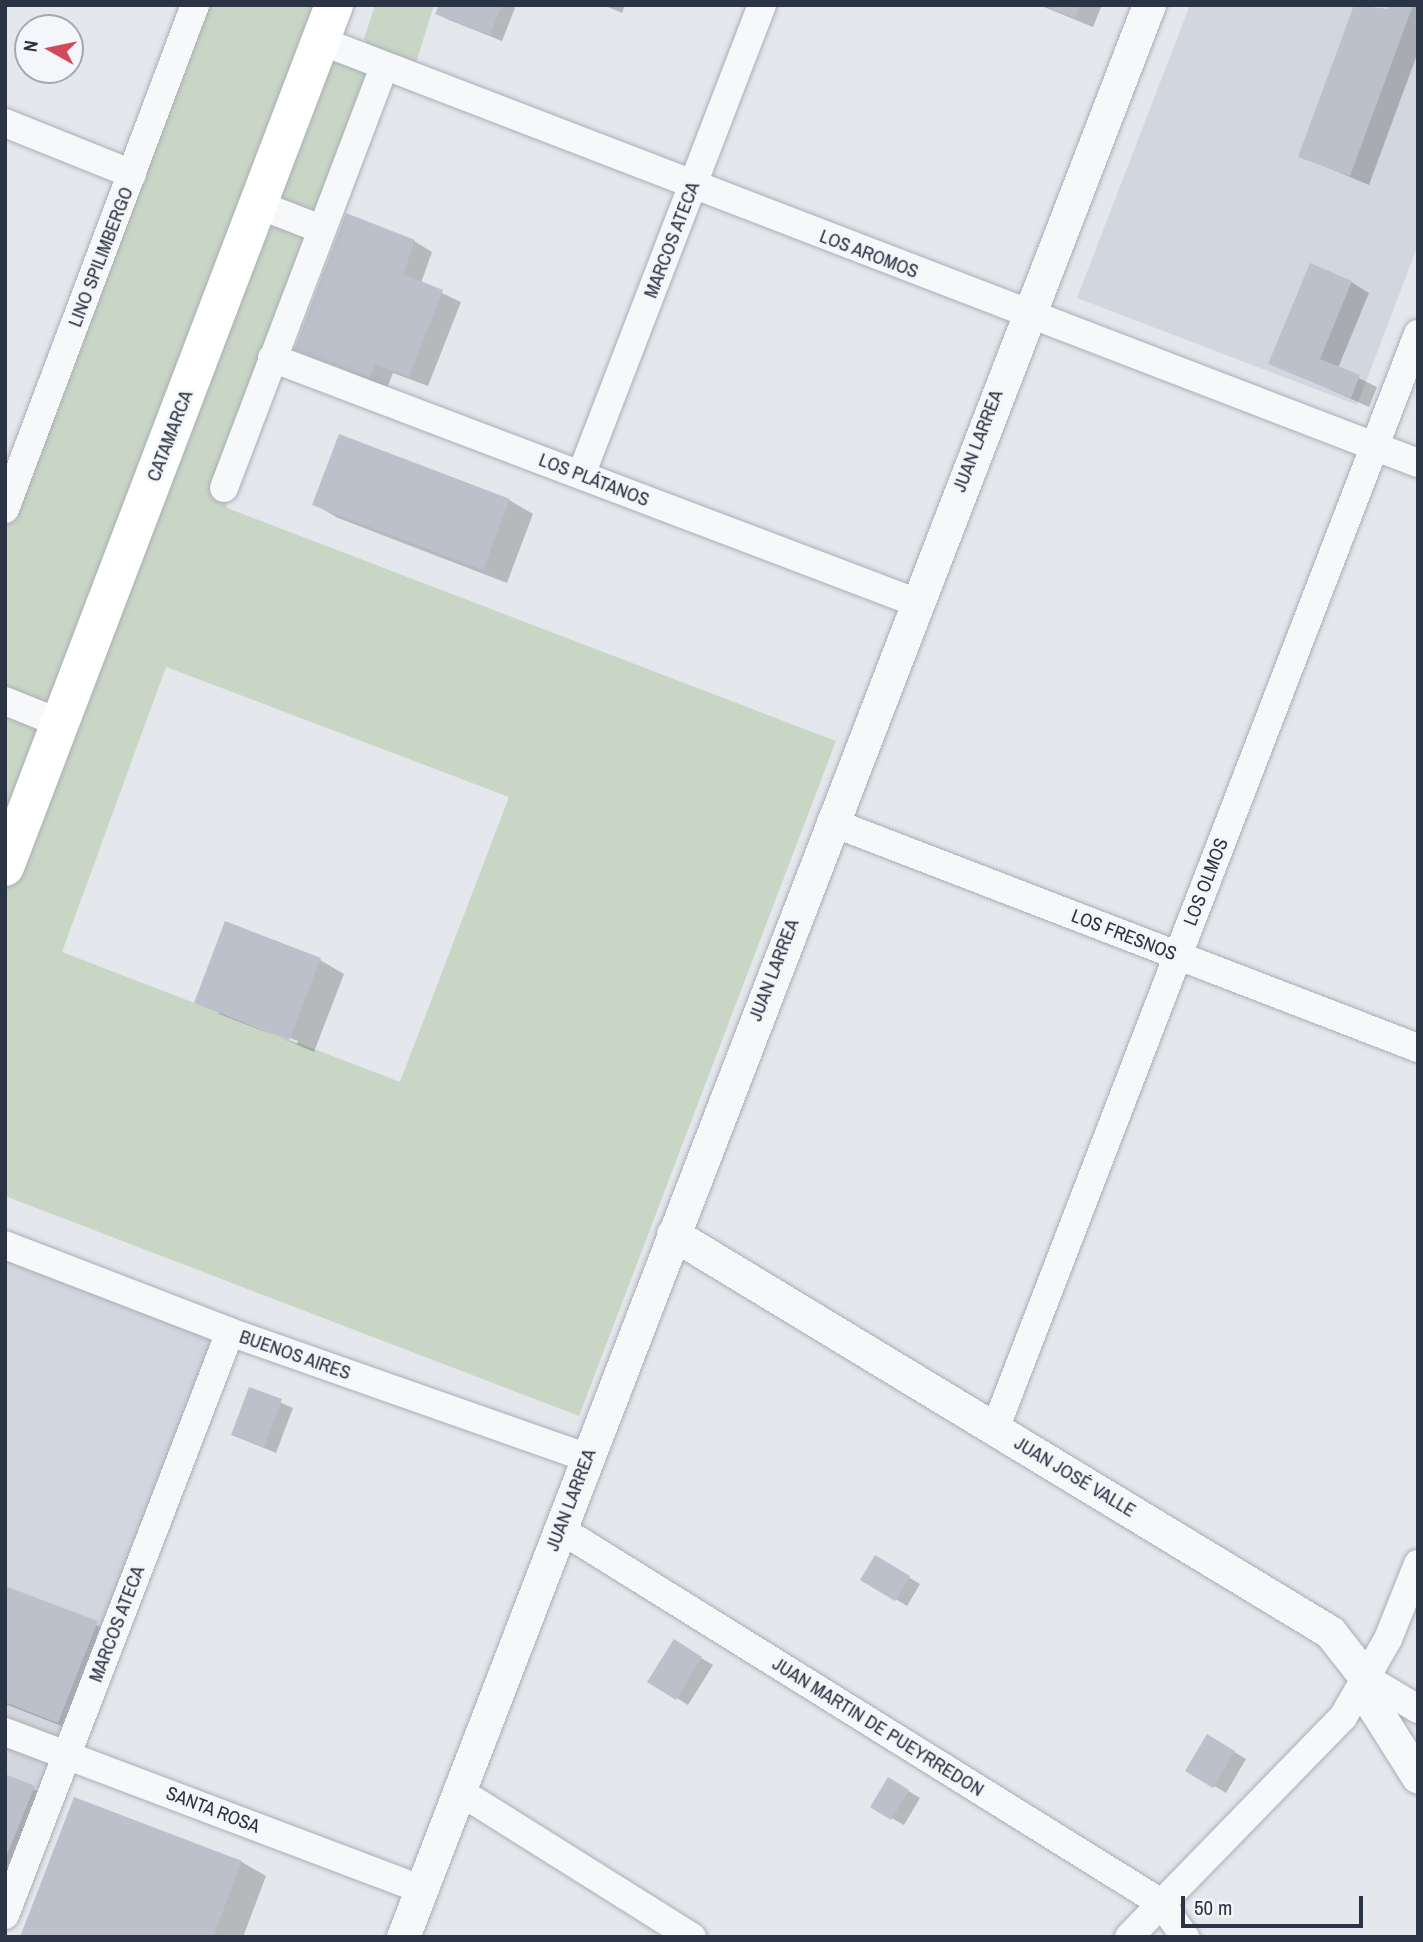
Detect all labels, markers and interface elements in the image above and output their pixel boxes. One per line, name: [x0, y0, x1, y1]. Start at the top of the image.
north arrow: [14, 14, 84, 84]
text: N: [17, 38, 44, 54]
street label: MARCOS ATECA: [639, 178, 705, 302]
street label: LINO SPILIMBERGO: [64, 184, 138, 330]
street label: LOS AROMOS: [816, 225, 922, 283]
street label: CATAMARCA: [142, 387, 198, 485]
street label: JUAN LARREA: [948, 387, 1008, 495]
street label: LOS PLÁTANOS: [536, 449, 652, 511]
street label: LOS OLMOS: [1179, 835, 1233, 929]
street label: LOS FRESNOS: [1068, 904, 1180, 966]
street label: JUAN LARREA: [744, 916, 804, 1024]
street label: BUENOS AIRES: [236, 1325, 354, 1385]
street label: JUAN JOSÉ VALLE: [1010, 1432, 1140, 1522]
street label: JUAN LARREA: [541, 1446, 601, 1554]
street label: MARCOS ATECA: [84, 1562, 150, 1686]
street label: JUAN MARTIN DE PUEYRREDON: [768, 1652, 988, 1802]
street label: SANTA ROSA: [163, 1782, 263, 1838]
scale bar: [1185, 1882, 1367, 1926]
text: 50 m: [1194, 1893, 1232, 1922]

